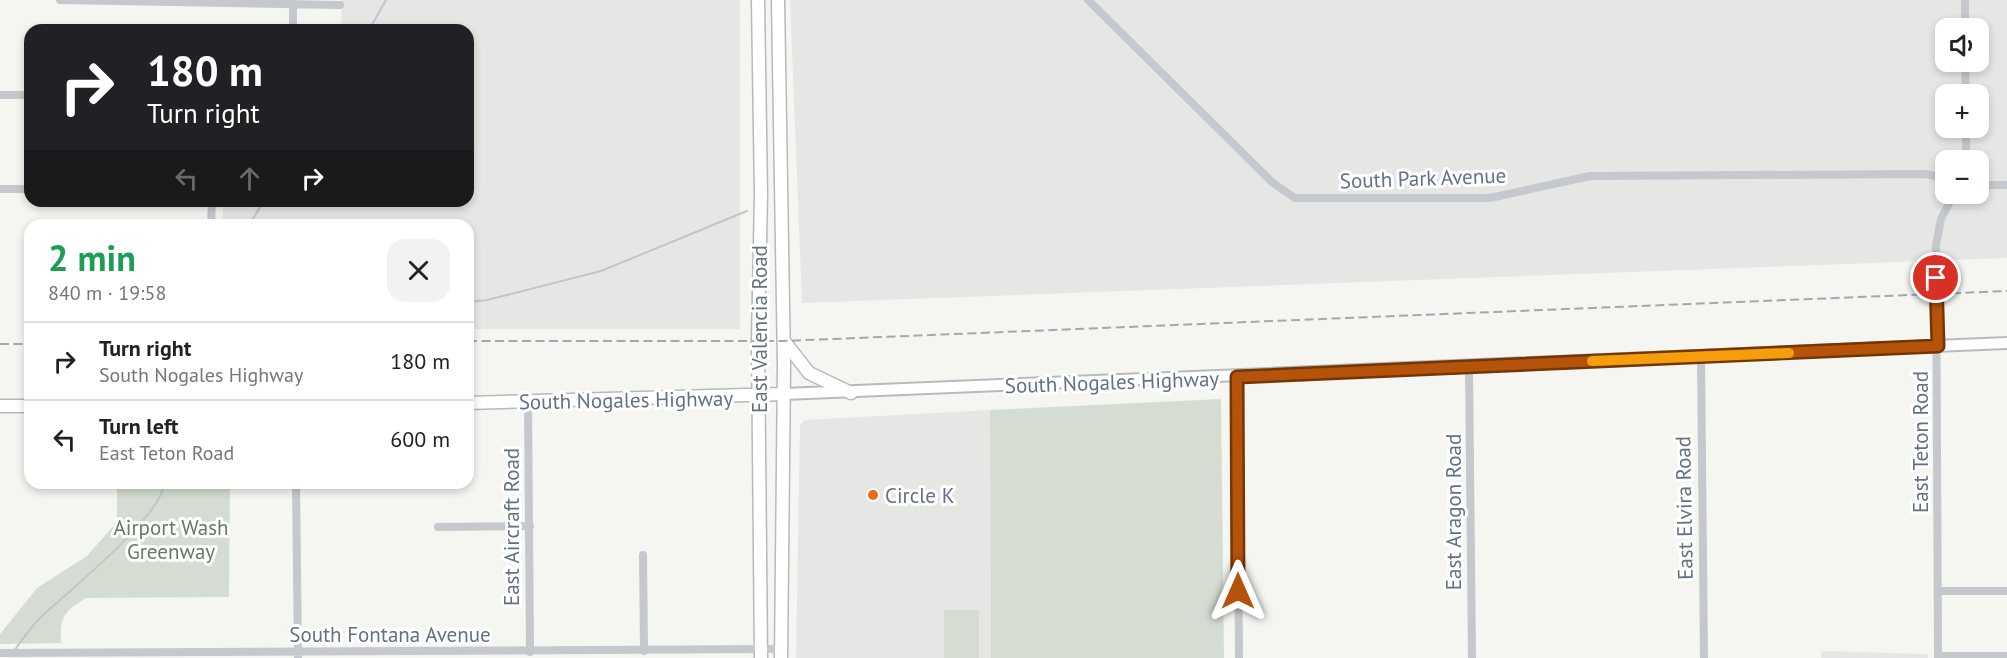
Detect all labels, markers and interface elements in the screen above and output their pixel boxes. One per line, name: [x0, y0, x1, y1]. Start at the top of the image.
map controls: [1935, 18, 1989, 204]
button: sound: [1935, 18, 1989, 72]
text: 180 m: [147, 43, 263, 98]
icon: right: [48, 48, 126, 126]
button: +: [1935, 84, 1989, 138]
text: Turn right: [147, 96, 260, 130]
button: −: [1935, 150, 1989, 204]
icon: left: [170, 162, 203, 195]
icon: ahead: [233, 162, 266, 195]
icon: right: [296, 162, 329, 195]
street label: South Park Avenue: [1339, 162, 1507, 194]
text: 2 min: [48, 234, 136, 281]
button: close: [387, 239, 450, 302]
street label: East Valencia Road: [746, 245, 773, 413]
pin: [1910, 252, 1961, 303]
icon: arrive: [1919, 261, 1952, 294]
text: 840 m · 19:58: [48, 280, 166, 306]
text: Turn right: [99, 334, 191, 362]
icon: right: [48, 345, 81, 378]
text: 180 m: [390, 347, 450, 375]
text: South Nogales Highway: [99, 362, 303, 388]
street label: South Nogales Highway: [1004, 365, 1220, 399]
street label: East Teton Road: [1907, 371, 1934, 513]
street label: South Nogales Highway: [519, 385, 734, 415]
text: Turn left: [99, 412, 179, 440]
icon: left: [48, 423, 81, 456]
text: 600 m: [390, 425, 450, 453]
street label: East Aragon Road: [1440, 434, 1467, 590]
street label: East Elvira Road: [1669, 436, 1699, 580]
text: East Teton Road: [99, 440, 234, 466]
street label: East Aircraft Road: [498, 448, 525, 606]
place label: Circle K: [885, 482, 955, 509]
marker: Circle K: [866, 488, 880, 502]
park label: Airport Wash Greenway: [113, 514, 229, 565]
position arrow: [1206, 559, 1270, 623]
street label: South Fontana Avenue: [289, 621, 491, 648]

